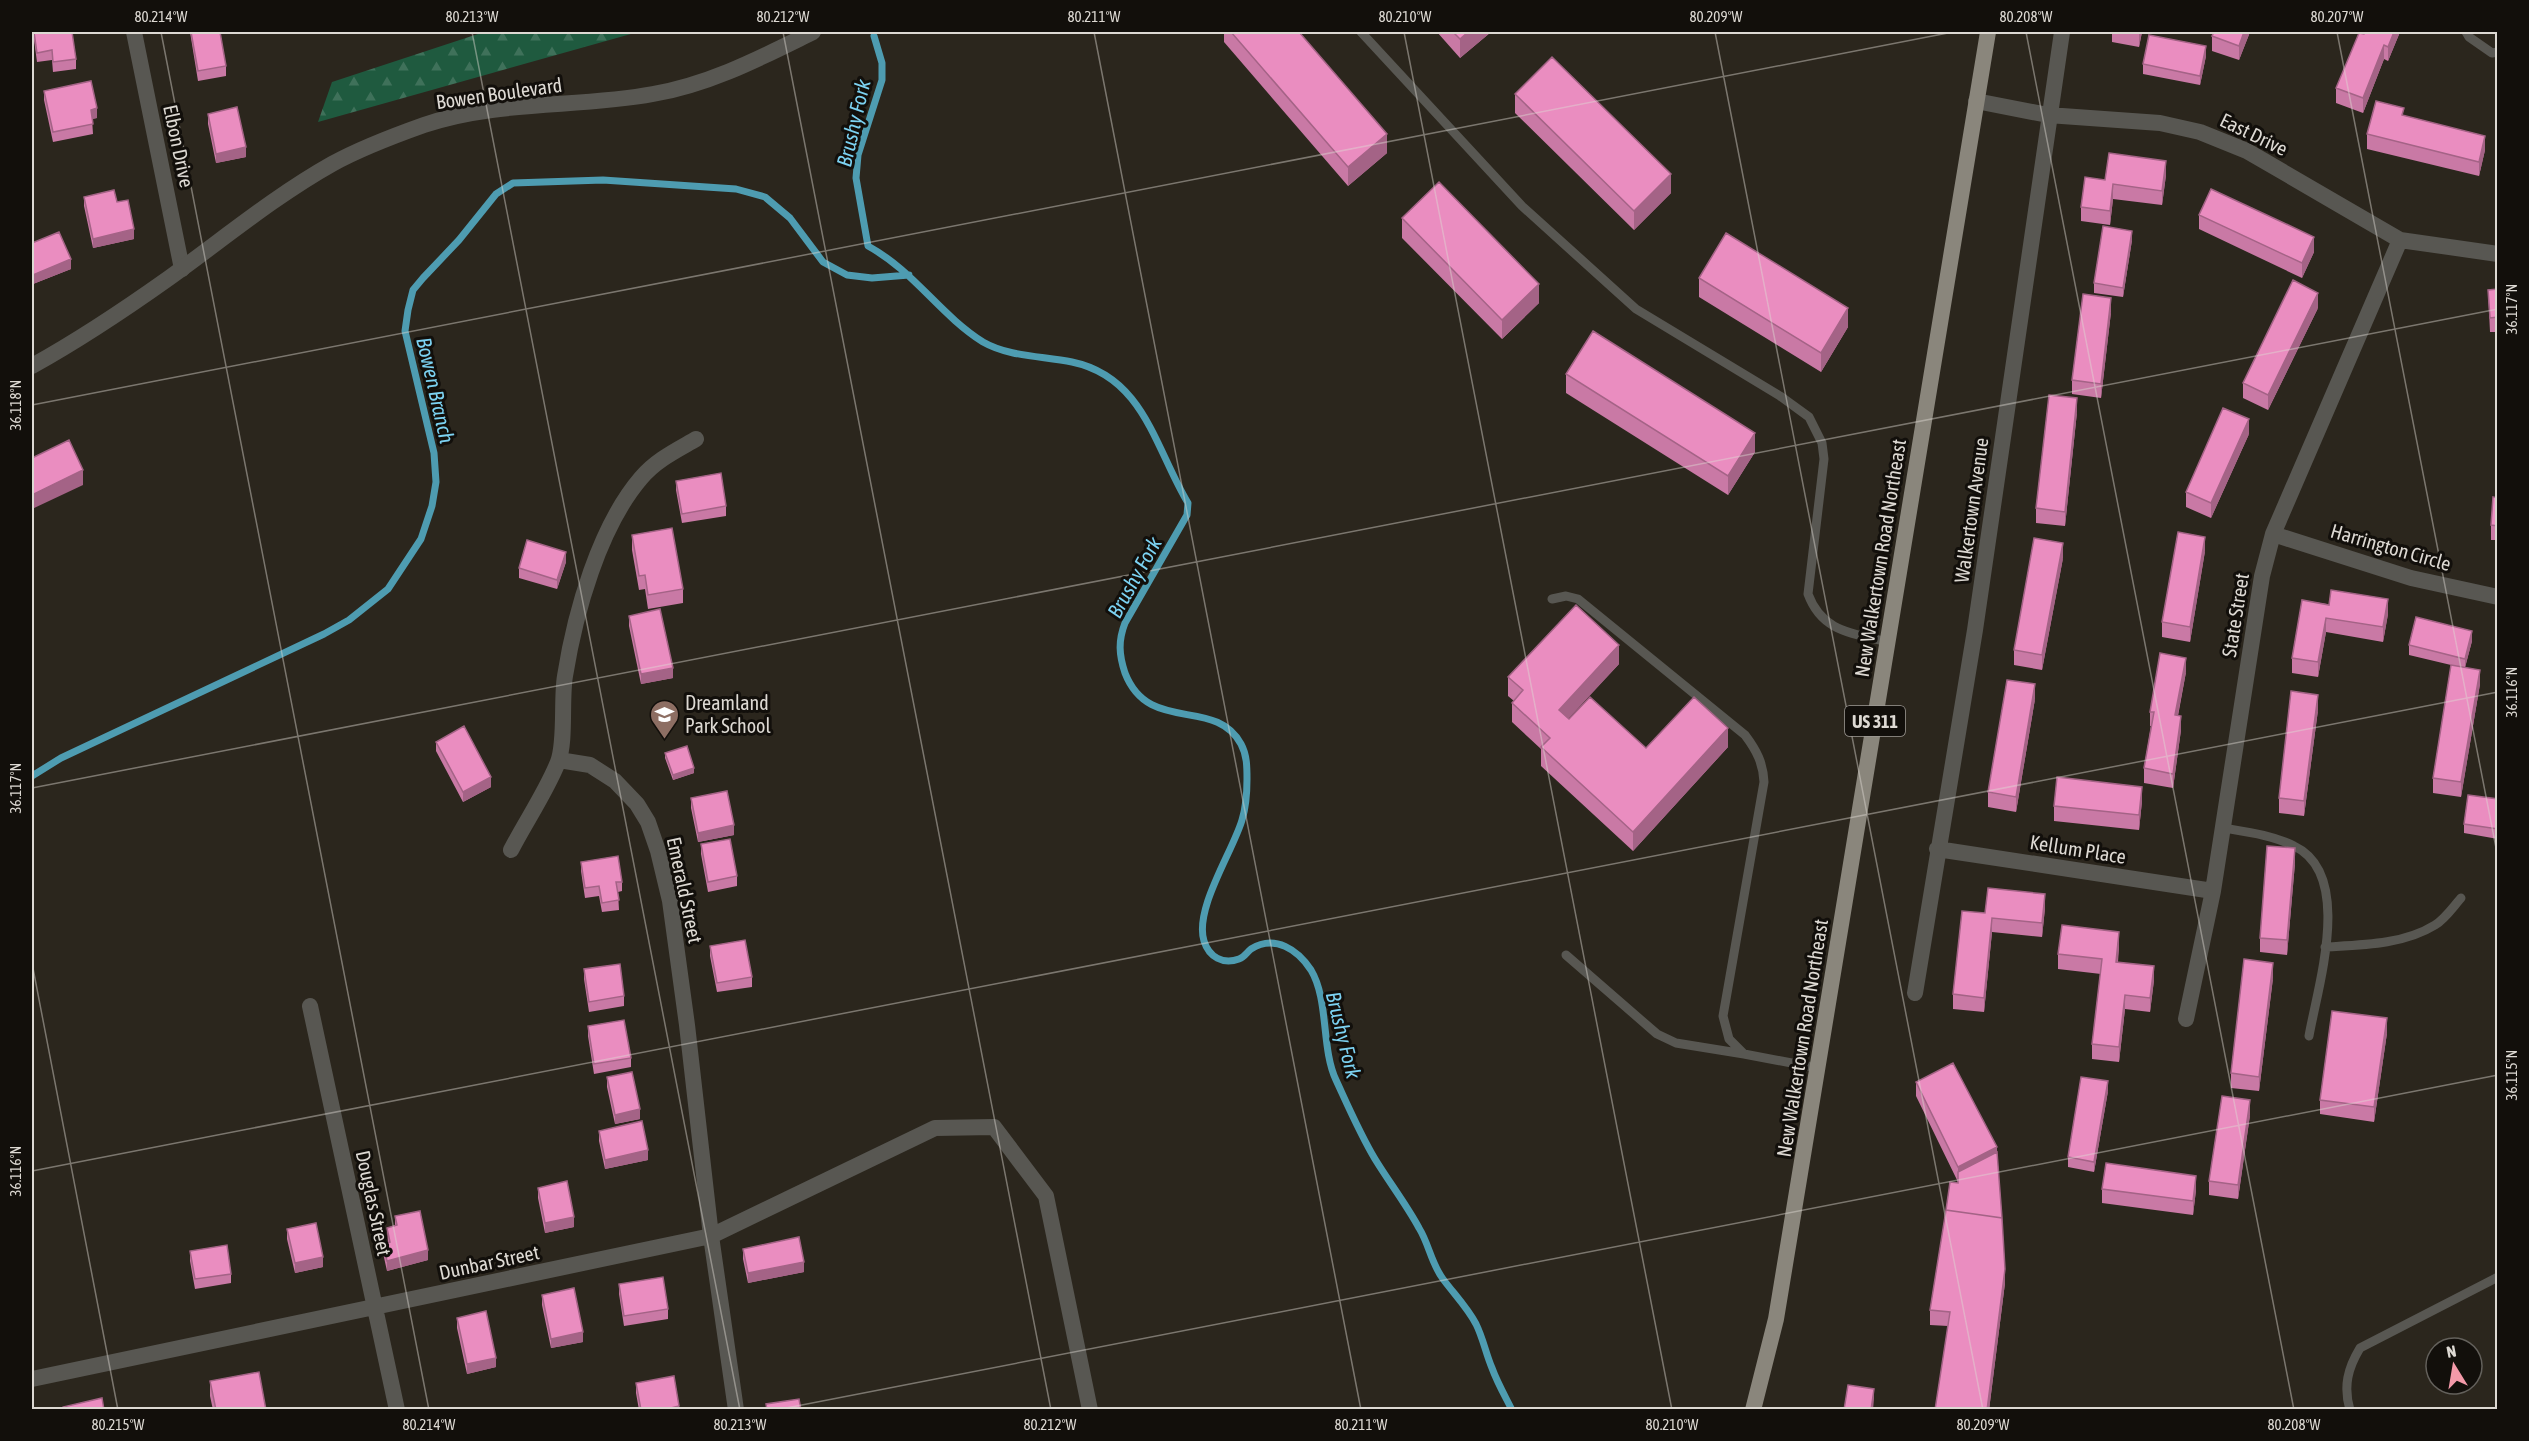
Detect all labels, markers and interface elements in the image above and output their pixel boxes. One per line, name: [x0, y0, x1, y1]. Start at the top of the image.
text: 80.214°W: [135, 8, 188, 25]
text: 80.213°W: [446, 8, 499, 25]
text: 80.212°W: [757, 8, 810, 25]
text: 80.211°W: [1068, 8, 1121, 25]
text: 80.210°W: [1379, 8, 1432, 25]
text: 80.209°W: [1690, 8, 1743, 25]
text: 80.208°W: [2000, 8, 2053, 25]
text: 80.207°W: [2311, 8, 2364, 25]
street label: Bowen Boulevard: [434, 73, 564, 113]
water label: Brushy Fork: [831, 76, 875, 169]
street label: Elbon Drive: [159, 103, 199, 189]
street label: East Drive: [2217, 108, 2291, 160]
text: 36.117°N: [2503, 284, 2520, 334]
water label: Bowen Branch: [412, 335, 460, 445]
text: 36.118°N: [7, 380, 24, 430]
street label: Walkertown Avenue: [1949, 436, 1993, 584]
street label: New Walkertown Road Northeast: [1850, 437, 1910, 679]
street label: Harrington Circle: [2328, 519, 2454, 575]
water label: Brushy Fork: [1102, 532, 1166, 622]
street label: State Street: [2217, 571, 2253, 659]
text: 36.116°N: [2503, 667, 2520, 717]
place label: Dreamland Park School: [685, 691, 771, 737]
school or university icon: Dreamland Park School: [648, 698, 680, 740]
road number: US 311: [1845, 706, 1905, 736]
text: 36.117°N: [7, 763, 24, 813]
street label: Kellum Place: [2028, 830, 2128, 868]
street label: Emerald Street: [663, 835, 708, 945]
street label: New Walkertown Road Northeast: [1772, 917, 1832, 1159]
water label: Brushy Fork: [1322, 989, 1367, 1082]
text: 36.115°N: [2503, 1050, 2520, 1100]
text: 36.116°N: [7, 1146, 24, 1196]
street label: Douglas Street: [352, 1148, 396, 1258]
street label: Dunbar Street: [437, 1240, 541, 1284]
north arrow: [2424, 1336, 2484, 1396]
text: N: [2445, 1342, 2457, 1361]
text: 80.215°W: [92, 1416, 145, 1433]
text: 80.214°W: [403, 1416, 456, 1433]
text: 80.213°W: [714, 1416, 767, 1433]
text: 80.212°W: [1024, 1416, 1077, 1433]
text: 80.211°W: [1335, 1416, 1388, 1433]
text: 80.210°W: [1646, 1416, 1699, 1433]
text: 80.209°W: [1957, 1416, 2010, 1433]
text: 80.208°W: [2268, 1416, 2321, 1433]

